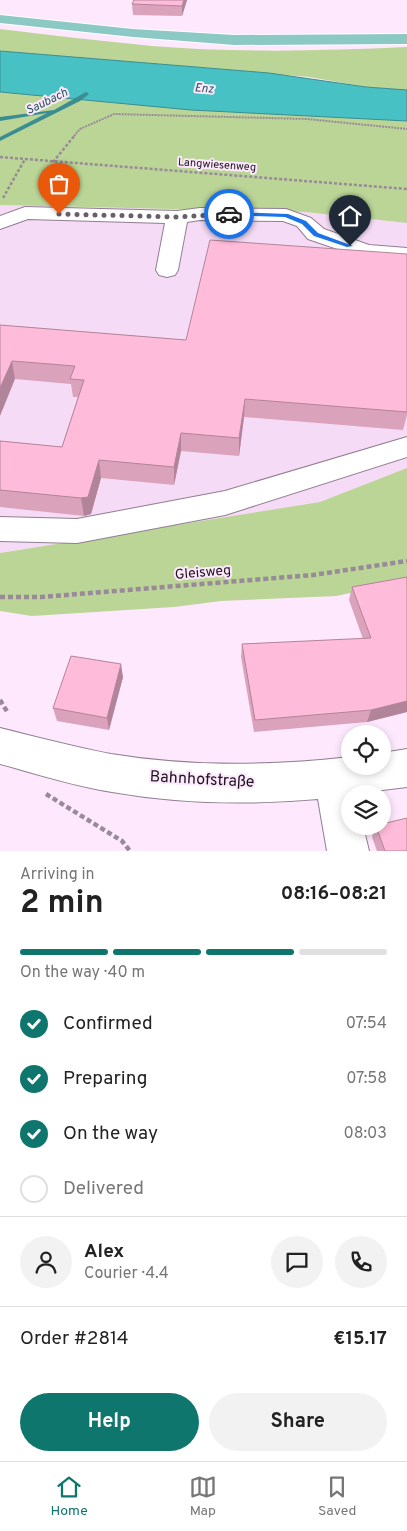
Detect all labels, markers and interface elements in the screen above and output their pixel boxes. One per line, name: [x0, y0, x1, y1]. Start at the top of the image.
water label: Enz: [194, 80, 215, 98]
water label: Saubach: [23, 85, 71, 119]
street label: Langwiesenweg: [177, 155, 257, 175]
pin: [38, 163, 80, 214]
icon: bag: [45, 170, 73, 198]
courier: [204, 189, 254, 239]
pin: [329, 195, 371, 246]
icon: car: [215, 200, 243, 228]
icon: home: [336, 202, 364, 230]
street label: Gleisweg: [174, 562, 232, 584]
map controls: [341, 725, 391, 835]
button: locate: [341, 725, 391, 775]
street label: Bahnhofstraße: [149, 767, 255, 793]
button: layers: [341, 785, 391, 835]
text: Arriving in: [20, 865, 95, 885]
text: 08:16–08:21: [281, 882, 387, 906]
text: 2 min: [20, 884, 104, 924]
text: On the way · 40 m: [20, 963, 145, 983]
icon: check: [20, 1010, 48, 1038]
text: Confirmed: [63, 1012, 153, 1036]
text: 07:54: [346, 1014, 387, 1034]
icon: check: [20, 1065, 48, 1093]
text: Preparing: [63, 1067, 147, 1091]
text: 07:58: [346, 1069, 387, 1089]
icon: check: [20, 1120, 48, 1148]
text: On the way: [63, 1122, 158, 1146]
text: 08:03: [343, 1124, 387, 1144]
text: Delivered: [63, 1177, 144, 1201]
button: person: [20, 1236, 72, 1288]
button: chat: [271, 1236, 323, 1288]
button: phone: [335, 1236, 387, 1288]
text: Alex: [84, 1240, 124, 1264]
text: Courier · 4.4: [84, 1264, 169, 1284]
text: Order #2814: [20, 1327, 129, 1351]
text: €15.17: [333, 1327, 387, 1351]
button: Help: [20, 1393, 199, 1451]
button: Share: [209, 1393, 387, 1451]
tab: Home: [51, 1473, 88, 1520]
tab: Map: [189, 1473, 217, 1520]
tab: Saved: [318, 1473, 356, 1520]

